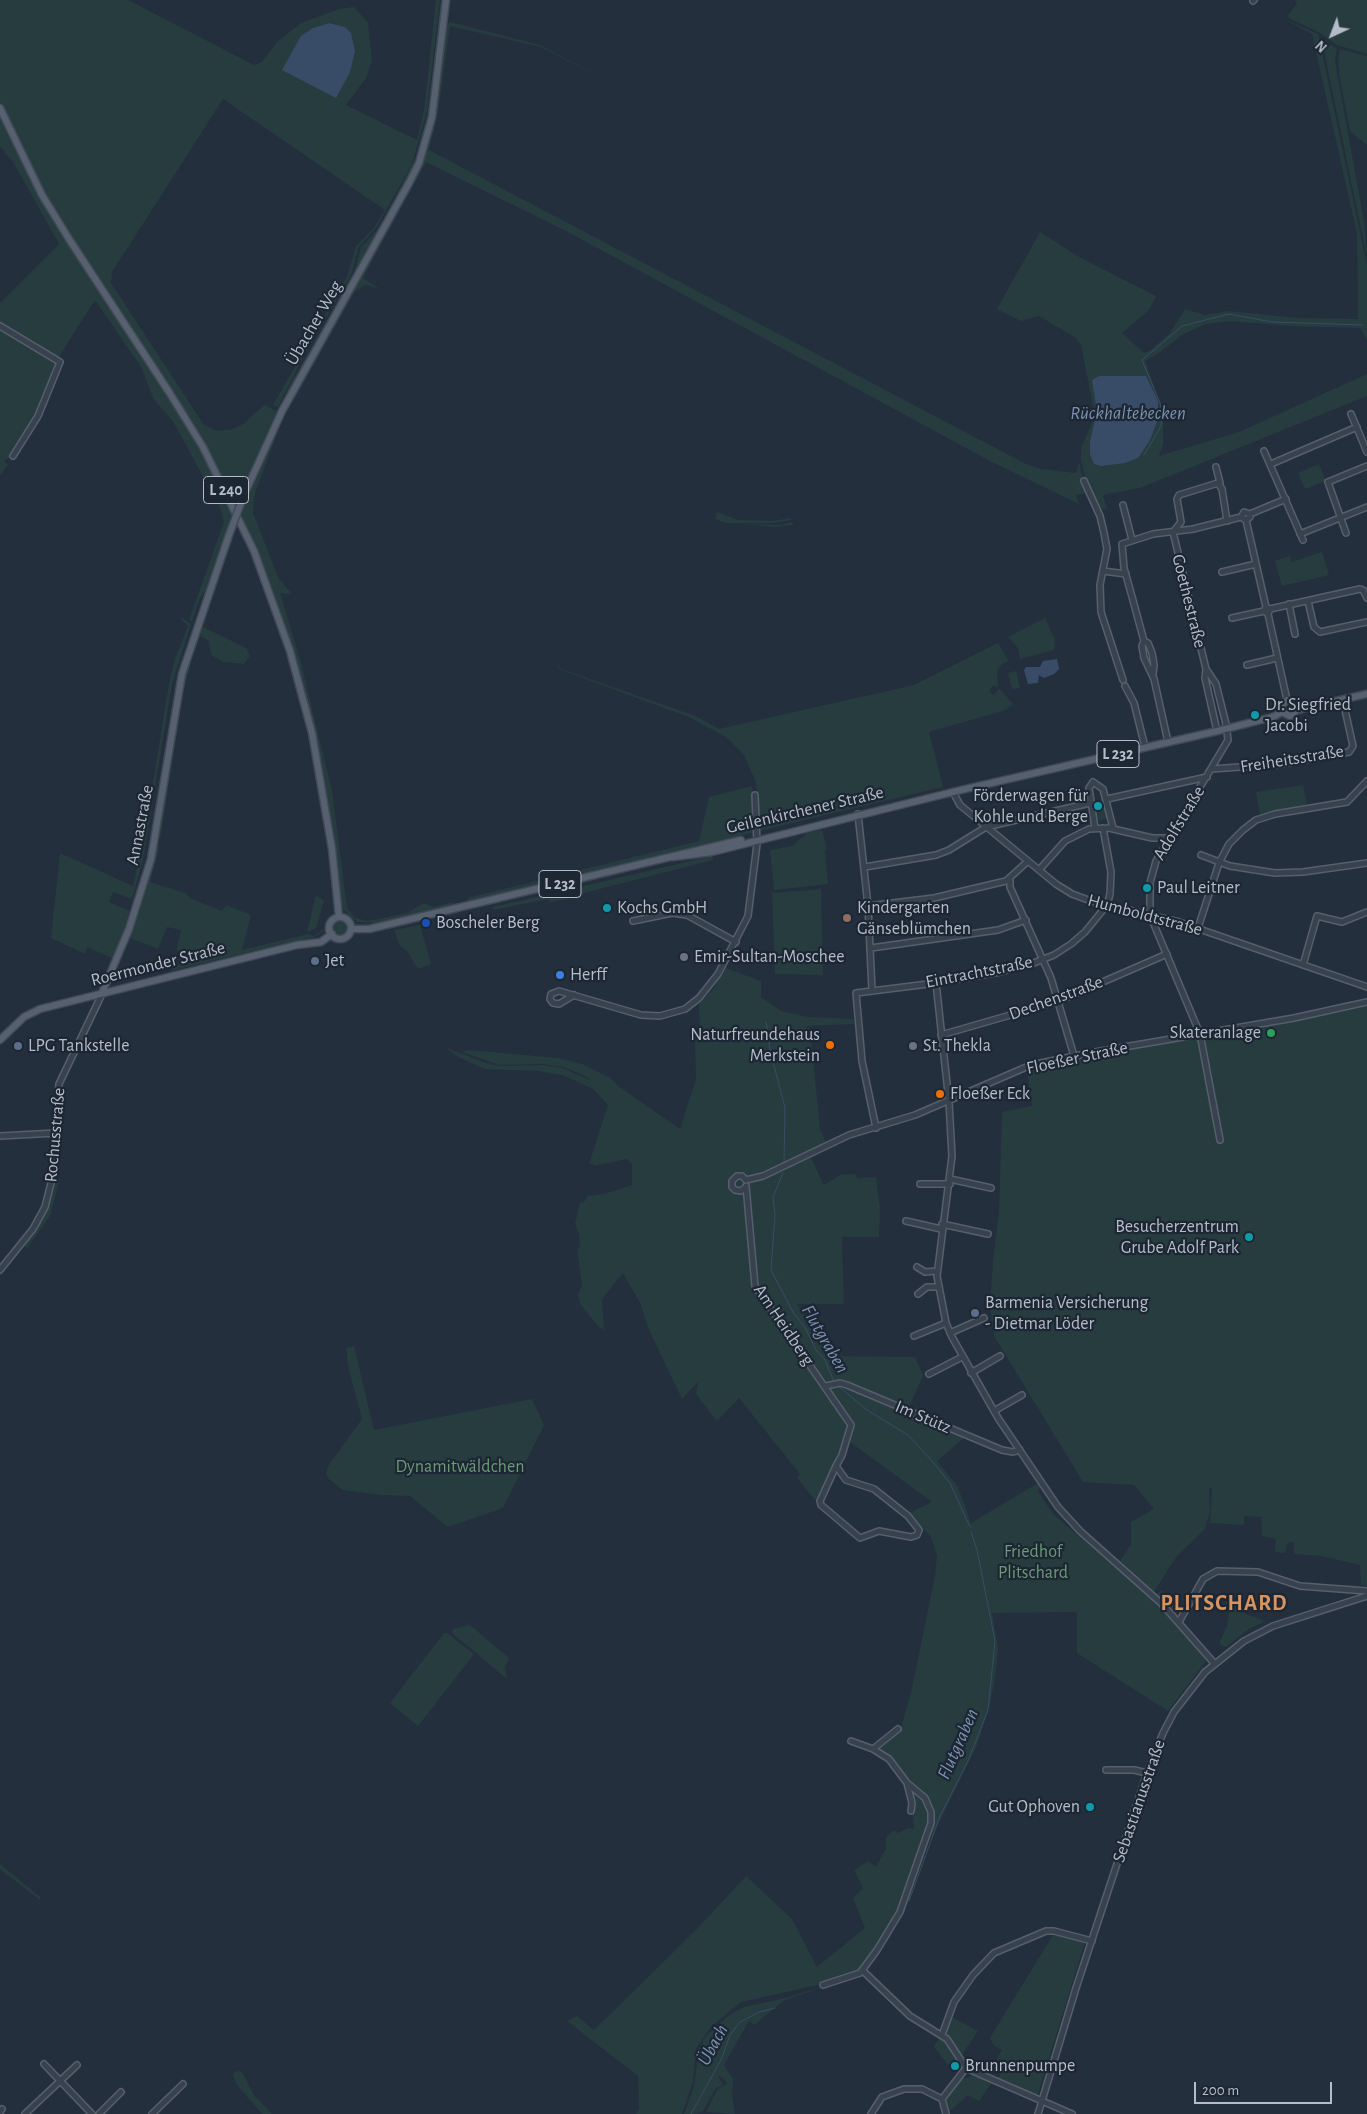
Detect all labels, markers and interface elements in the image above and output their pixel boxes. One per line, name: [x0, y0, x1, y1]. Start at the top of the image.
north arrow: [1307, 10, 1357, 60]
text: N: [1313, 38, 1330, 54]
street label: Übacher Weg: [281, 277, 347, 369]
water label: Rückhaltebecken: [1070, 402, 1186, 424]
road number: L 240: [204, 476, 248, 504]
street label: Goethestraße: [1167, 552, 1211, 650]
place label: Dr. Siegfried Jacobi: [1265, 694, 1351, 736]
marker: Dr. Siegfried Jacobi: [1249, 709, 1261, 721]
street label: Freiheitsstraße: [1239, 740, 1345, 778]
road number: L 232: [1097, 741, 1139, 768]
street label: Geilenkirchener Straße: [724, 781, 886, 839]
street label: Adolfstraße: [1148, 782, 1210, 864]
street label: Annastraße: [122, 783, 158, 867]
place label: Förderwagen für Kohle und Berge: [973, 785, 1088, 828]
marker: Förderwagen für Kohle und Berge: [1092, 800, 1104, 812]
road number: L 232: [539, 871, 581, 898]
place label: Paul Leitner: [1157, 877, 1240, 899]
marker: Paul Leitner: [1141, 882, 1153, 894]
street label: Humboldtstraße: [1085, 889, 1205, 941]
place label: Kochs GmbH: [617, 897, 707, 919]
place label: Kindergarten Gänseblümchen: [857, 897, 971, 940]
marker: Kochs GmbH: [601, 902, 613, 914]
place label: Boscheler Berg: [436, 912, 539, 934]
marker: Kindergarten Gänseblümchen: [841, 912, 853, 924]
marker: Boscheler Berg: [420, 917, 432, 929]
street label: Roermonder Straße: [89, 937, 227, 991]
place label: Emir-Sultan-Moschee: [694, 946, 844, 968]
place label: Jet: [325, 950, 344, 972]
marker: Emir-Sultan-Moschee: [678, 951, 690, 963]
street label: Eintrachtstraße: [924, 951, 1034, 993]
marker: Jet: [309, 955, 321, 967]
place label: Herff: [570, 964, 607, 986]
marker: Herff: [554, 969, 566, 981]
street label: Dechenstraße: [1006, 971, 1106, 1025]
place label: Skateranlage: [1170, 1022, 1261, 1044]
place label: Naturfreundehaus Merkstein: [690, 1024, 820, 1066]
marker: Skateranlage: [1265, 1027, 1277, 1039]
place label: LPG Tankstelle: [28, 1035, 130, 1057]
place label: St. Thekla: [923, 1035, 991, 1057]
street label: Floeßer Straße: [1024, 1037, 1130, 1079]
marker: Naturfreundehaus Merkstein: [824, 1039, 836, 1051]
marker: LPG Tankstelle: [12, 1040, 24, 1052]
marker: St. Thekla: [907, 1040, 919, 1052]
place label: Floeßer Eck: [950, 1083, 1030, 1105]
street label: Rochusstraße: [40, 1087, 70, 1183]
marker: Floeßer Eck: [934, 1088, 946, 1100]
place label: Besucherzentrum Grube Adolf Park: [1115, 1216, 1239, 1258]
marker: Besucherzentrum Grube Adolf Park: [1243, 1231, 1255, 1243]
street label: Am Heidberg: [749, 1280, 819, 1370]
place label: Barmenia Versicherung - Dietmar Löder: [985, 1292, 1148, 1335]
water label: Flutgraben: [796, 1301, 854, 1377]
marker: Barmenia Versicherung - Dietmar Löder: [969, 1307, 981, 1319]
street label: Im Stütz: [892, 1396, 954, 1438]
park label: Dynamitwäldchen: [395, 1456, 525, 1478]
park label: Friedhof Plitschard: [998, 1541, 1068, 1584]
district label: PLITSCHARD: [1159, 1590, 1289, 1616]
water label: Flutgraben: [932, 1705, 984, 1783]
street label: Sebastianusstraße: [1108, 1737, 1170, 1865]
place label: Gut Ophoven: [988, 1796, 1080, 1818]
marker: Gut Ophoven: [1084, 1801, 1096, 1813]
water label: Übach: [693, 2021, 733, 2069]
place label: Brunnenpumpe: [965, 2055, 1075, 2077]
marker: Brunnenpumpe: [949, 2060, 961, 2072]
scale bar: [1197, 2072, 1334, 2104]
text: 200 m: [1202, 2083, 1239, 2098]

